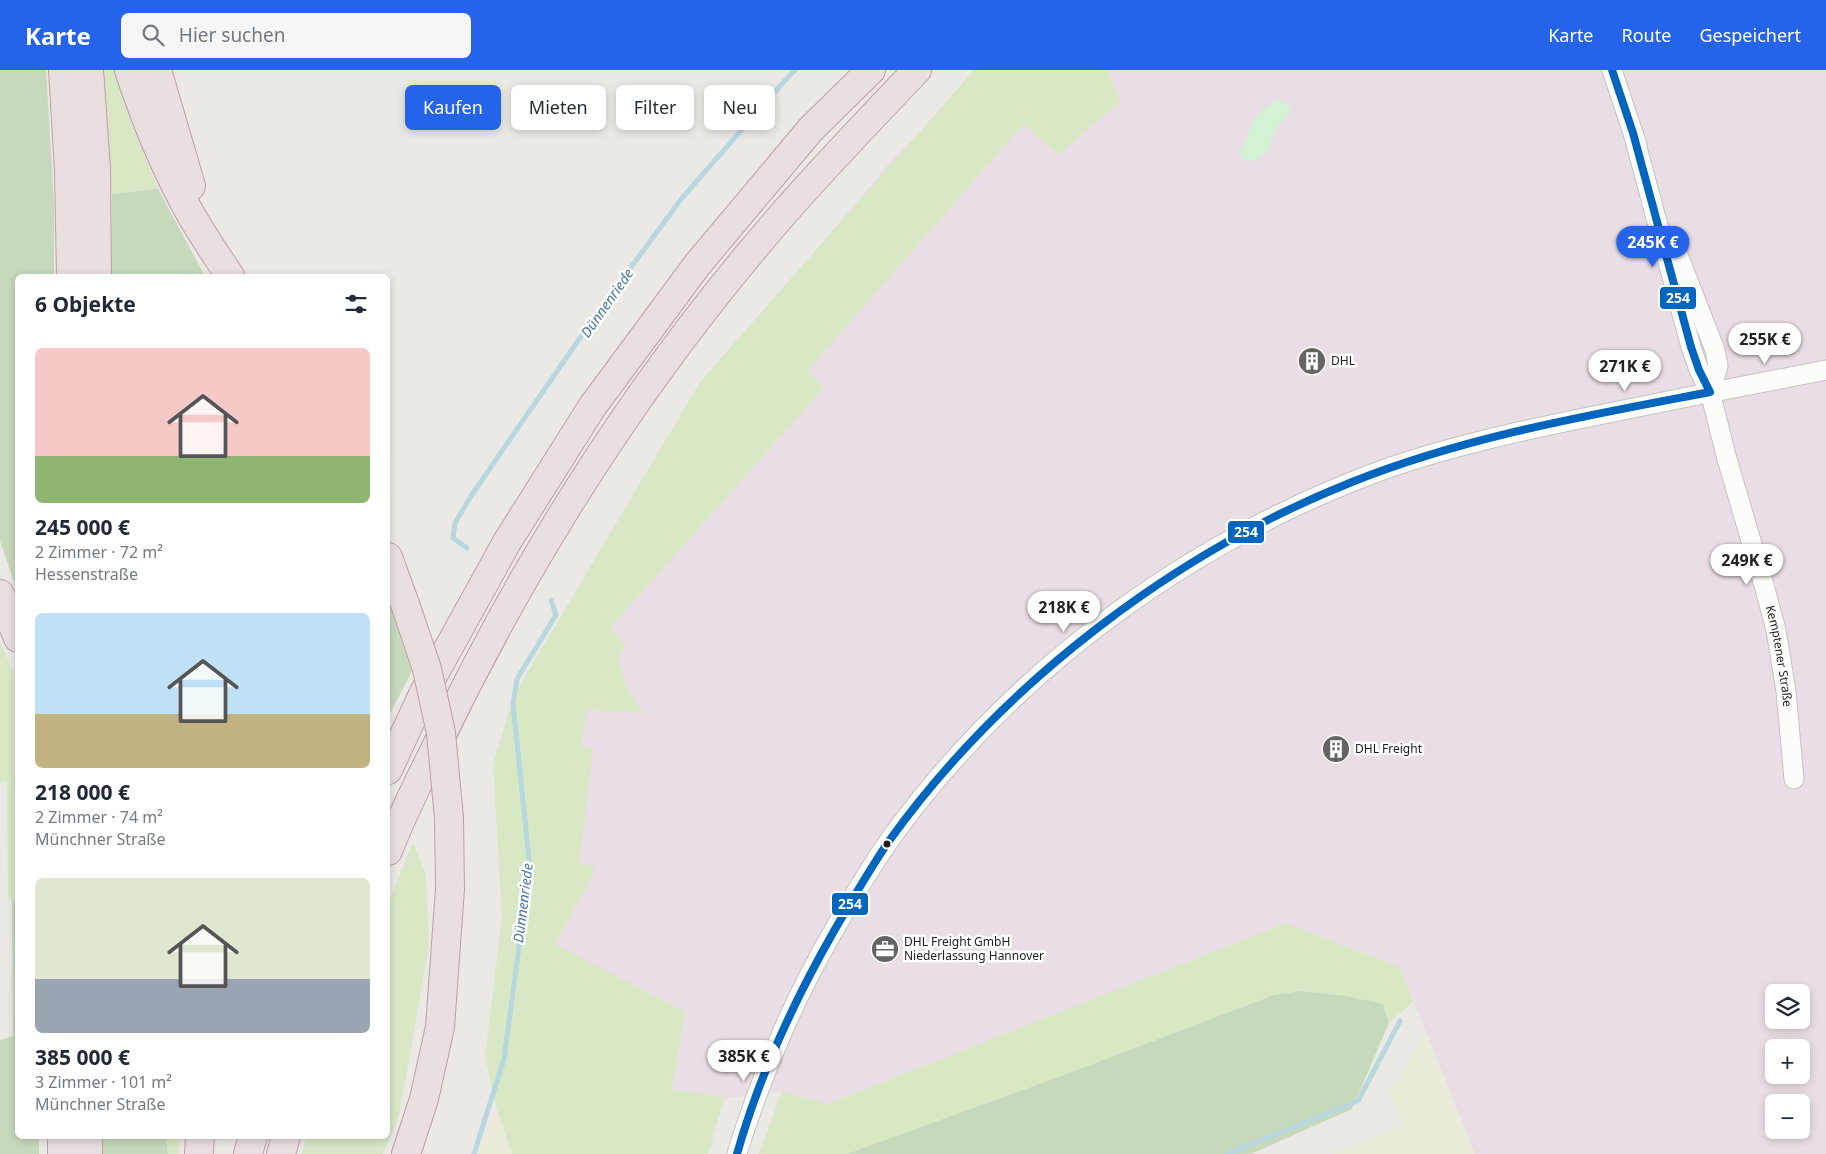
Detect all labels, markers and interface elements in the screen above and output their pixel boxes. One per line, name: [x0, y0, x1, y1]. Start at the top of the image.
search box: [121, 13, 471, 58]
text: Karte: [25, 19, 91, 52]
icon: search: [139, 21, 167, 49]
text: Hier suchen: [179, 22, 285, 48]
text: Karte: [1548, 23, 1594, 47]
text: Route: [1622, 23, 1671, 47]
text: Gespeichert: [1699, 23, 1801, 47]
chip: Kaufen: [405, 85, 501, 130]
chip: Mieten: [511, 85, 606, 130]
chip: Filter: [616, 85, 694, 130]
chip: Neu: [704, 85, 775, 130]
pin: 245K €: [1612, 226, 1694, 268]
text: 245K €: [1627, 231, 1679, 253]
water label: Dünnenriede: [576, 264, 637, 341]
line badge: 254: [1659, 286, 1697, 310]
text: 254: [1666, 288, 1690, 307]
text: 6 Objekte: [35, 290, 136, 318]
icon: filters: [342, 290, 370, 318]
pin: 255K €: [1724, 322, 1806, 365]
text: 255K €: [1739, 328, 1791, 350]
building icon: DHL: [1297, 346, 1327, 376]
pin: 271K €: [1584, 350, 1666, 392]
place label: DHL: [1331, 352, 1355, 369]
text: 271K €: [1599, 355, 1651, 377]
icon: home: [158, 381, 248, 471]
text: 245 000 €: [35, 513, 130, 541]
line badge: 254: [1227, 520, 1265, 544]
text: 254: [1234, 522, 1258, 541]
text: 2 Zimmer · 72 m²: [35, 541, 163, 563]
pin: 249K €: [1706, 544, 1788, 586]
text: 249K €: [1721, 549, 1773, 571]
text: Hessenstraße: [35, 563, 138, 585]
pin: 218K €: [1023, 590, 1105, 633]
text: 218K €: [1038, 596, 1090, 618]
street label: Kemptener Straße: [1762, 603, 1796, 708]
icon: home: [158, 646, 248, 736]
building icon: DHL Freight: [1321, 734, 1351, 764]
place label: DHL Freight: [1355, 740, 1423, 757]
text: 218 000 €: [35, 778, 130, 806]
text: 2 Zimmer · 74 m²: [35, 806, 163, 828]
text: Münchner Straße: [35, 828, 165, 850]
unlabelled marker: [882, 839, 892, 849]
water label: Dünnenriede: [508, 862, 537, 944]
line badge: 254: [831, 892, 869, 916]
text: 254: [838, 894, 862, 913]
icon: home: [158, 911, 248, 1001]
place label: DHL Freight GmbH Niederlassung Hannover: [904, 933, 1044, 964]
office icon: DHL Freight GmbH Niederlassung Hannover: [870, 934, 900, 964]
map controls: [1765, 984, 1810, 1139]
button: layers: [1765, 984, 1810, 1029]
button: +: [1765, 1039, 1810, 1084]
pin: 385K €: [703, 1040, 785, 1082]
text: 385 000 €: [35, 1043, 130, 1071]
text: 385K €: [718, 1045, 770, 1067]
text: 3 Zimmer · 101 m²: [35, 1071, 172, 1093]
text: Münchner Straße: [35, 1093, 165, 1115]
button: −: [1765, 1094, 1810, 1139]

